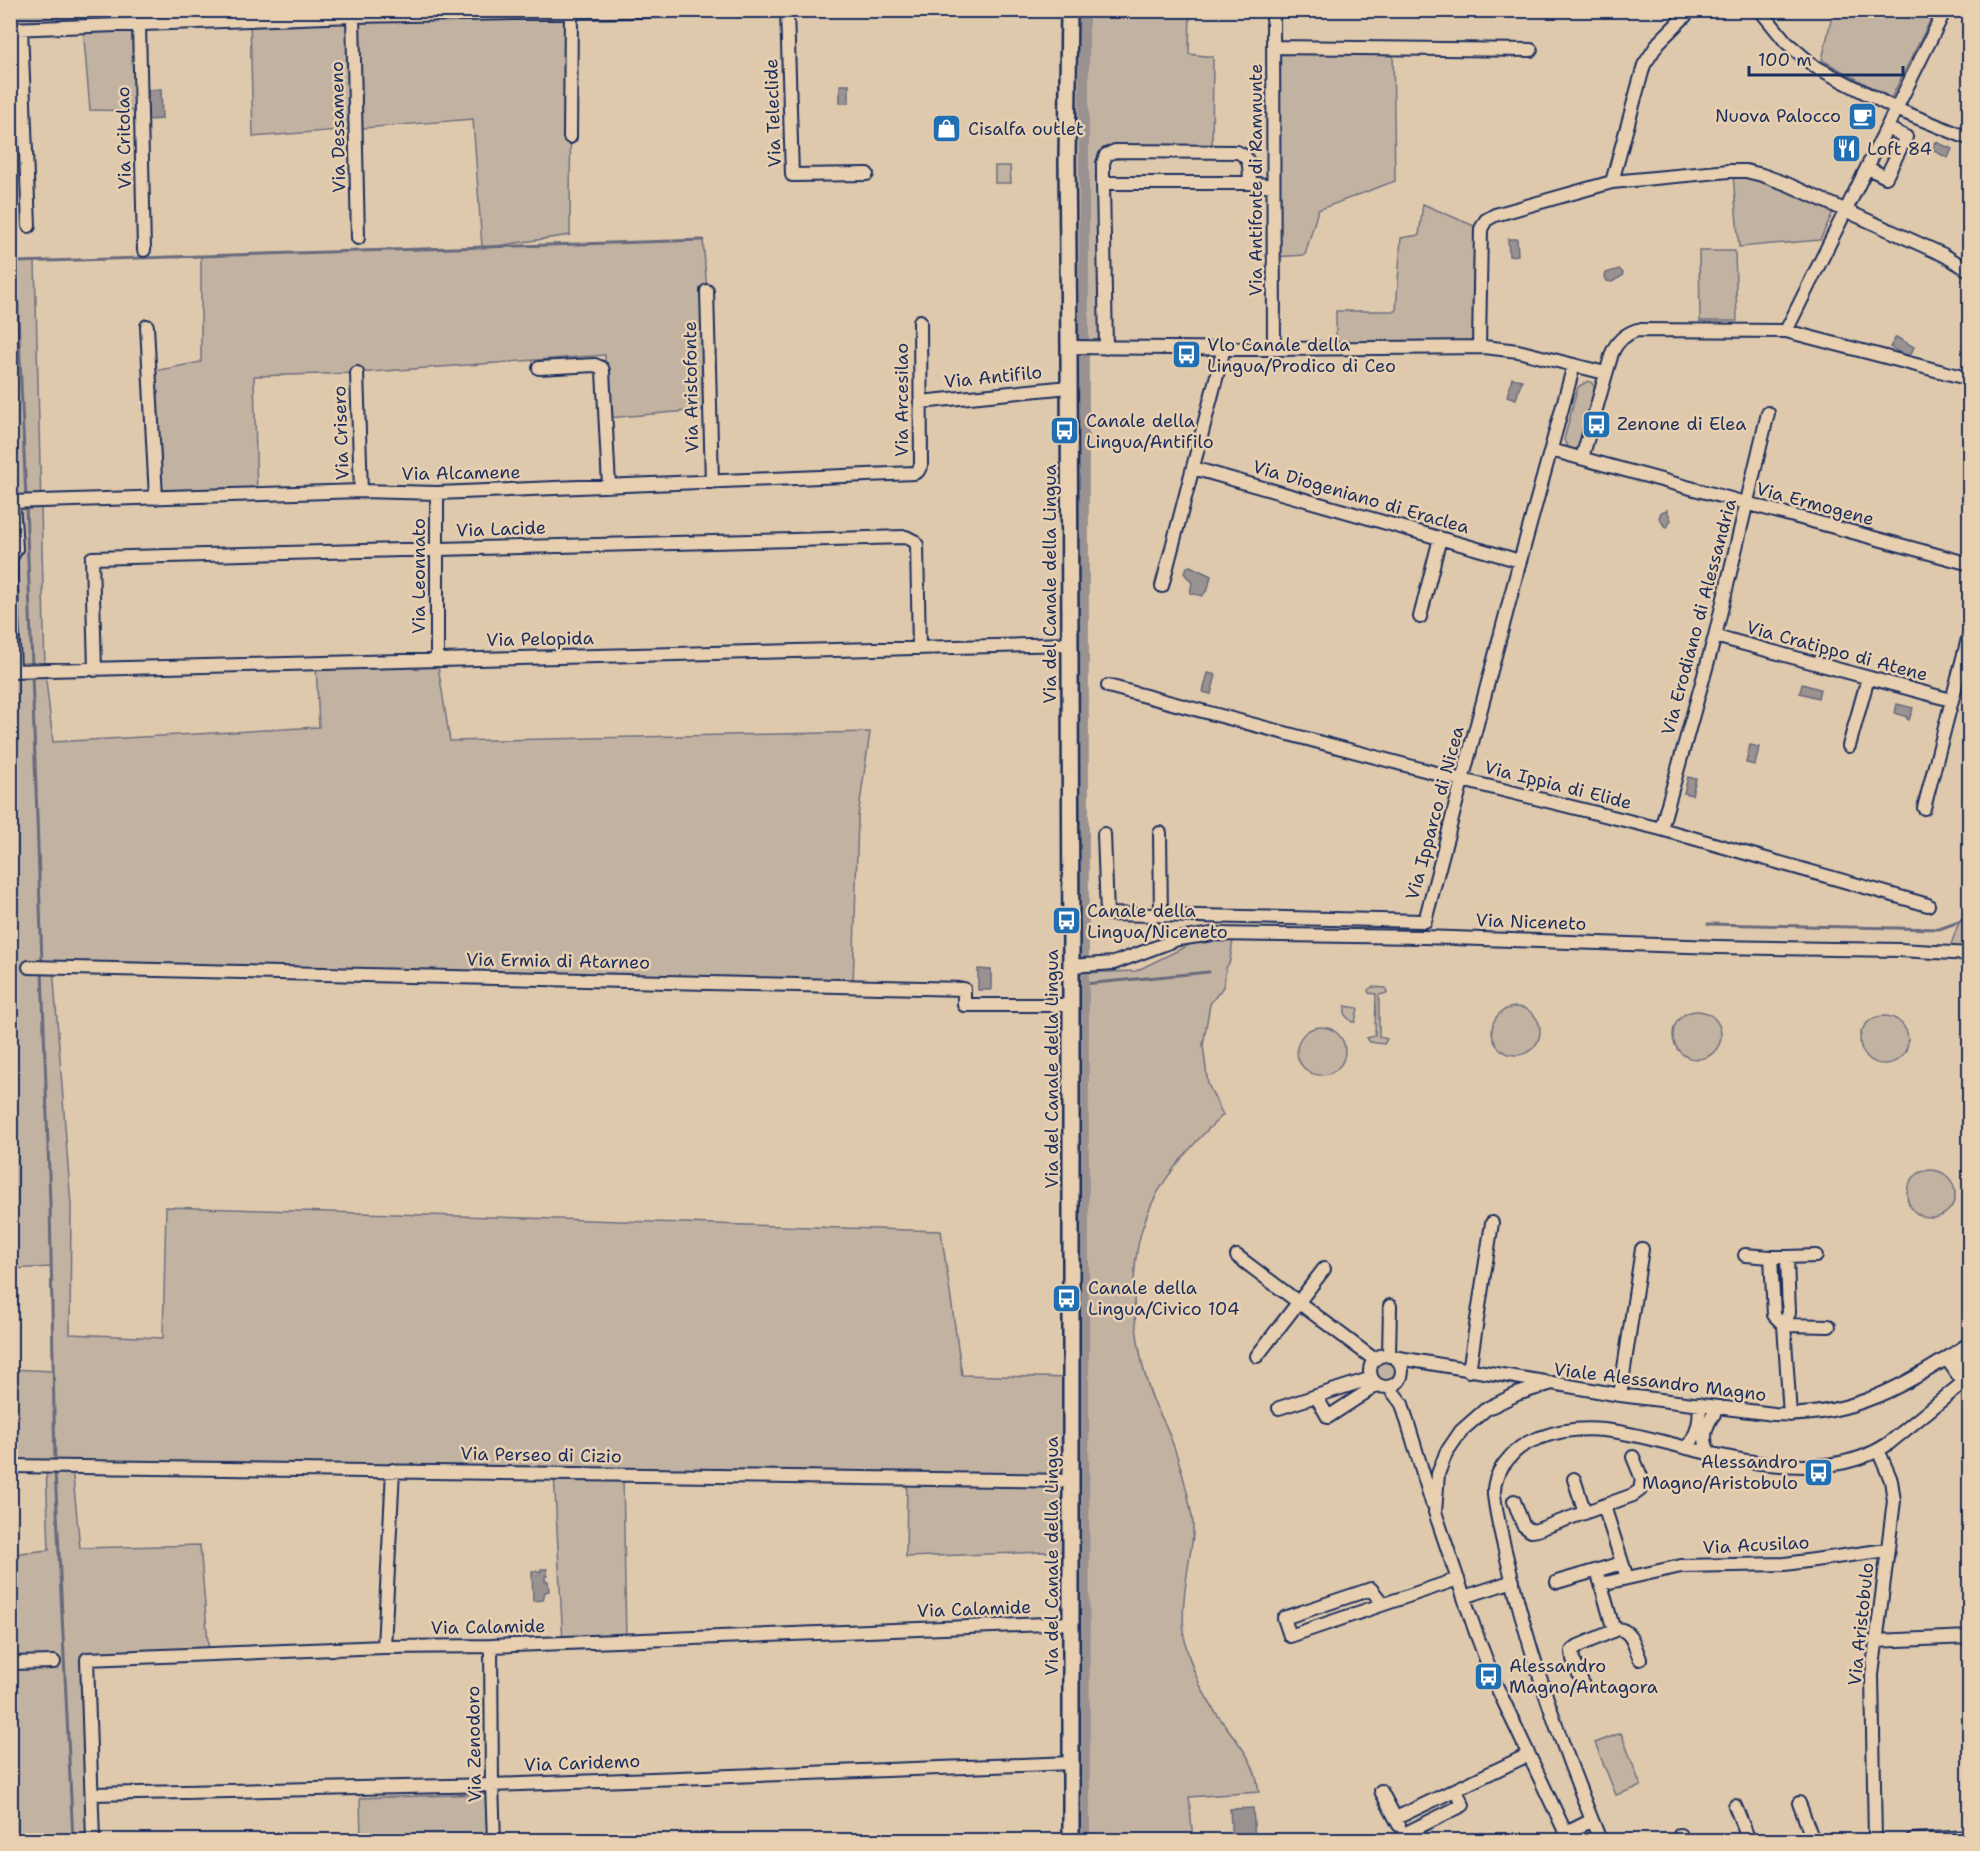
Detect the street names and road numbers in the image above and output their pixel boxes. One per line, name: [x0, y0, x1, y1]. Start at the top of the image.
street label: Via Teleclide: [759, 58, 787, 168]
street label: Via Dessameno: [325, 61, 351, 193]
street label: Via Antifonte di Ramnunte: [1244, 64, 1268, 296]
street label: Via Critolao: [111, 86, 137, 190]
street label: Via Aristofonte: [678, 321, 704, 453]
street label: Via Arcesilao: [890, 343, 914, 457]
street label: Via Antifilo: [943, 360, 1043, 394]
street label: Via Crisero: [327, 385, 355, 481]
street label: Via Diogeniano di Eraclea: [1250, 455, 1472, 539]
street label: Via Alcamene: [401, 460, 521, 486]
street label: Via del Canale della Lingua: [1038, 464, 1062, 704]
street label: Via Ermogene: [1753, 477, 1877, 531]
street label: Via Erodiano di Alessandria: [1656, 496, 1742, 738]
street label: Via Lacide: [456, 515, 546, 543]
street label: Via Leonnato: [407, 518, 431, 634]
street label: Via Cratippo di Atene: [1744, 615, 1930, 687]
street label: Via Pelopida: [486, 626, 594, 652]
street label: Via Ipparco di Nicea: [1400, 723, 1470, 903]
street label: Via Ippia di Elide: [1482, 755, 1634, 815]
street label: Via Niceneto: [1475, 908, 1587, 936]
street label: Via Ermia di Atarneo: [466, 947, 650, 975]
street label: Via del Canale della Lingua: [1040, 949, 1064, 1189]
street label: Viale Alessandro Magno: [1552, 1357, 1768, 1407]
street label: Via del Canale della Lingua: [1040, 1436, 1064, 1676]
street label: Via Perseo di Cizio: [460, 1442, 622, 1468]
street label: Via Acusilao: [1702, 1530, 1810, 1560]
street label: Via Aristobulo: [1843, 1561, 1879, 1687]
street label: Via Calamide: [916, 1595, 1032, 1623]
street label: Via Calamide: [431, 1614, 545, 1640]
street label: Via Zenodoro: [461, 1685, 487, 1803]
street label: Via Caridemo: [523, 1749, 641, 1777]

